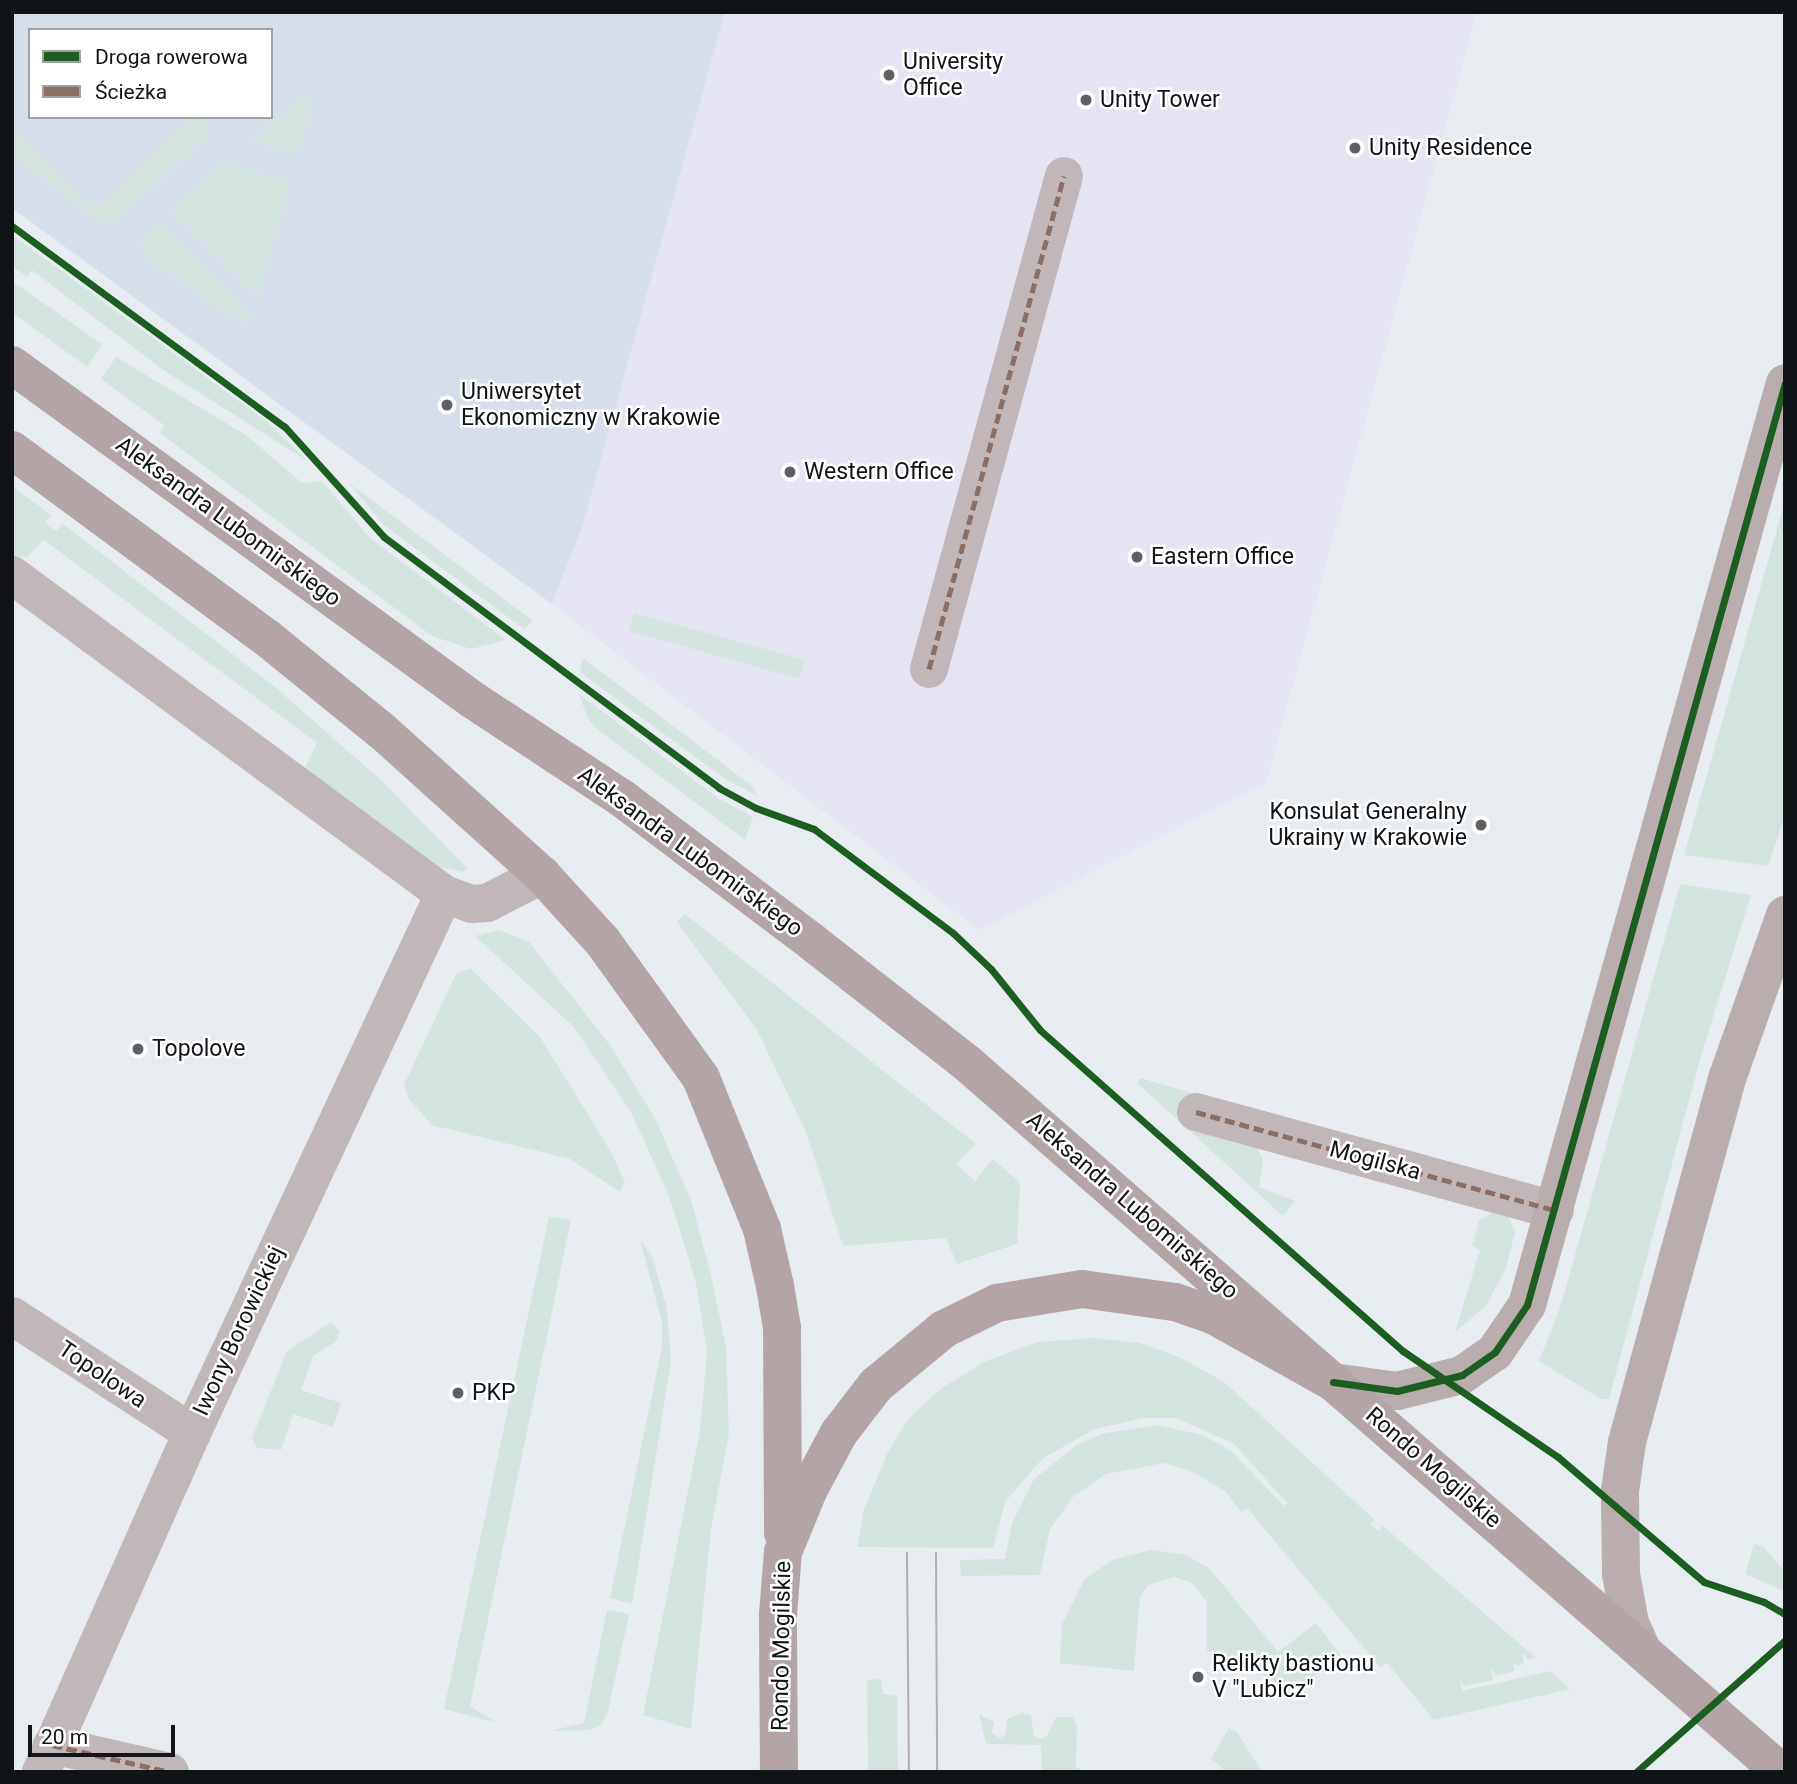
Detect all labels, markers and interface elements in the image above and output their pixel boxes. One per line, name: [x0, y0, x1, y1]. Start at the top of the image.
legend: [28, 28, 273, 119]
text: Droga rowerowa: [95, 45, 248, 69]
place label: University Office: [903, 48, 1003, 102]
marker: University Office: [881, 67, 897, 83]
text: Ścieżka: [95, 80, 167, 104]
place label: Unity Tower: [1100, 86, 1220, 114]
marker: Unity Tower: [1078, 92, 1094, 108]
place label: Unity Residence: [1369, 134, 1532, 162]
marker: Unity Residence: [1347, 140, 1363, 156]
place label: Uniwersytet Ekonomiczny w Krakowie: [461, 378, 720, 432]
marker: Uniwersytet Ekonomiczny w Krakowie: [439, 397, 455, 413]
street label: Aleksandra Lubomirskiego: [110, 431, 346, 613]
place label: Western Office: [804, 458, 954, 486]
marker: Western Office: [782, 464, 798, 480]
place label: Eastern Office: [1151, 543, 1294, 571]
marker: Eastern Office: [1129, 549, 1145, 565]
street label: Aleksandra Lubomirskiego: [572, 761, 808, 943]
place label: Konsulat Generalny Ukrainy w Krakowie: [1269, 798, 1467, 852]
marker: Konsulat Generalny Ukrainy w Krakowie: [1473, 817, 1489, 833]
place label: Topolove: [152, 1035, 245, 1063]
marker: Topolove: [130, 1041, 146, 1057]
street label: Aleksandra Lubomirskiego: [1020, 1107, 1244, 1305]
street label: Mogilska: [1326, 1136, 1424, 1186]
street label: Iwony Borowickiej: [188, 1242, 290, 1420]
street label: Topolowa: [53, 1336, 151, 1414]
place label: PKP: [472, 1379, 515, 1407]
marker: PKP: [450, 1385, 466, 1401]
street label: Rondo Mogilskie: [1360, 1402, 1506, 1534]
street label: Rondo Mogilskie: [767, 1561, 797, 1731]
place label: Relikty bastionu V "Lubicz": [1212, 1650, 1374, 1704]
marker: Relikty bastionu V "Lubicz": [1190, 1669, 1206, 1685]
scale bar: [32, 1710, 178, 1754]
text: 20 m: [41, 1725, 88, 1749]

